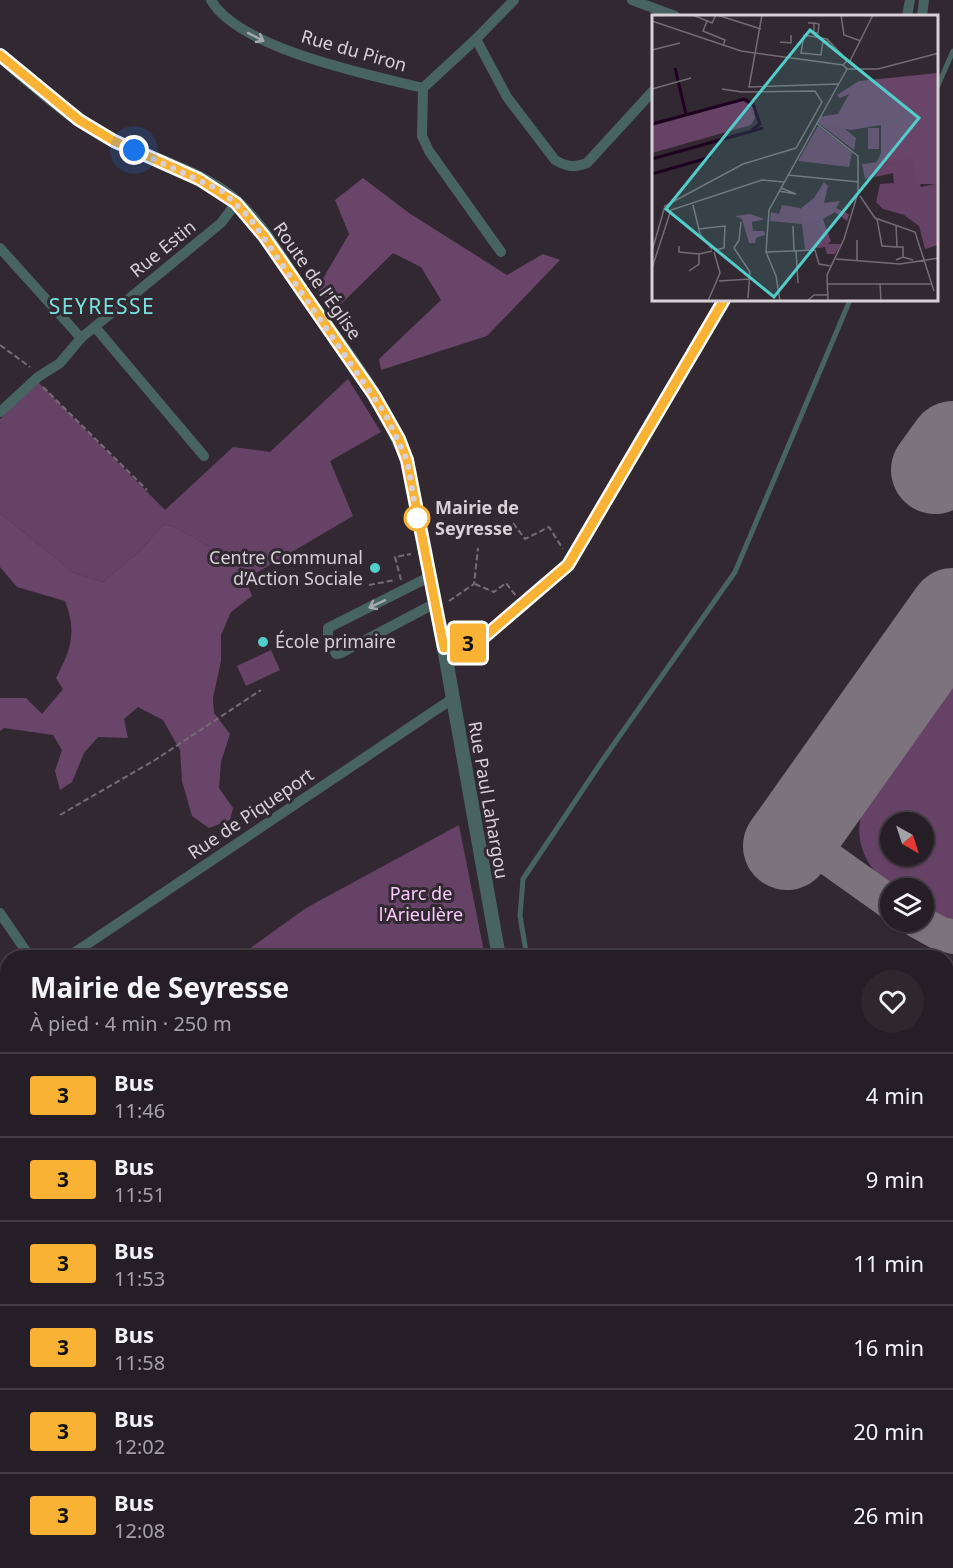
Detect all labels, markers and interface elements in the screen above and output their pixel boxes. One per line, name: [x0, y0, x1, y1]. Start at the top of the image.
inset map: [652, 15, 938, 302]
street label: Rue du Piron: [299, 24, 410, 77]
one-way arrow: [246, 31, 264, 43]
your location: [119, 135, 149, 165]
street label: Rue Estin: [124, 214, 200, 282]
street label: Route de l'Église: [268, 217, 367, 344]
district label: SEYRESSE: [49, 292, 155, 320]
place label: Mairie de Seyresse: [435, 495, 519, 540]
marker: Mairie de Seyresse: [404, 505, 430, 531]
place label: Centre Communal d’Action Sociale: [209, 545, 363, 590]
marker: Centre Communal d’Action Sociale: [368, 561, 382, 575]
one-way arrow: [369, 598, 387, 610]
line badge: 3: [448, 624, 488, 662]
place label: École primaire: [275, 629, 396, 653]
text: 3: [462, 629, 474, 657]
marker: École primaire: [256, 635, 270, 649]
street label: Rue Paul Lahargou: [463, 719, 515, 881]
street label: Rue de Piqueport: [183, 762, 318, 864]
north arrow: [880, 812, 934, 866]
map controls: [880, 812, 934, 932]
button: layers: [880, 878, 934, 932]
park label: Parc de l'Arieulère: [379, 881, 463, 926]
text: Mairie de Seyresse: [30, 968, 289, 1006]
button: heart: [861, 970, 924, 1033]
text: À pied · 4 min · 250 m: [30, 1010, 232, 1037]
text: Bus: [114, 1067, 154, 1097]
text: 4 min: [866, 1080, 924, 1110]
text: 3: [57, 1081, 69, 1109]
text: 11:46: [114, 1097, 165, 1124]
text: Bus: [114, 1151, 154, 1181]
text: 9 min: [866, 1164, 924, 1194]
text: 3: [57, 1165, 69, 1193]
text: 11:51: [114, 1181, 165, 1208]
text: Bus: [114, 1235, 154, 1265]
text: 11 min: [853, 1248, 924, 1278]
text: 3: [57, 1249, 69, 1277]
text: 11:53: [114, 1265, 165, 1292]
text: Bus: [114, 1319, 154, 1349]
text: 16 min: [853, 1332, 924, 1362]
text: 3: [57, 1333, 69, 1361]
text: 11:58: [114, 1349, 165, 1376]
text: Bus: [114, 1403, 154, 1433]
text: 20 min: [853, 1416, 924, 1446]
text: 3: [57, 1417, 69, 1445]
text: 12:02: [114, 1433, 165, 1460]
text: Bus: [114, 1487, 154, 1517]
text: 26 min: [853, 1500, 924, 1530]
text: 3: [57, 1501, 69, 1529]
text: 12:08: [114, 1517, 165, 1544]

